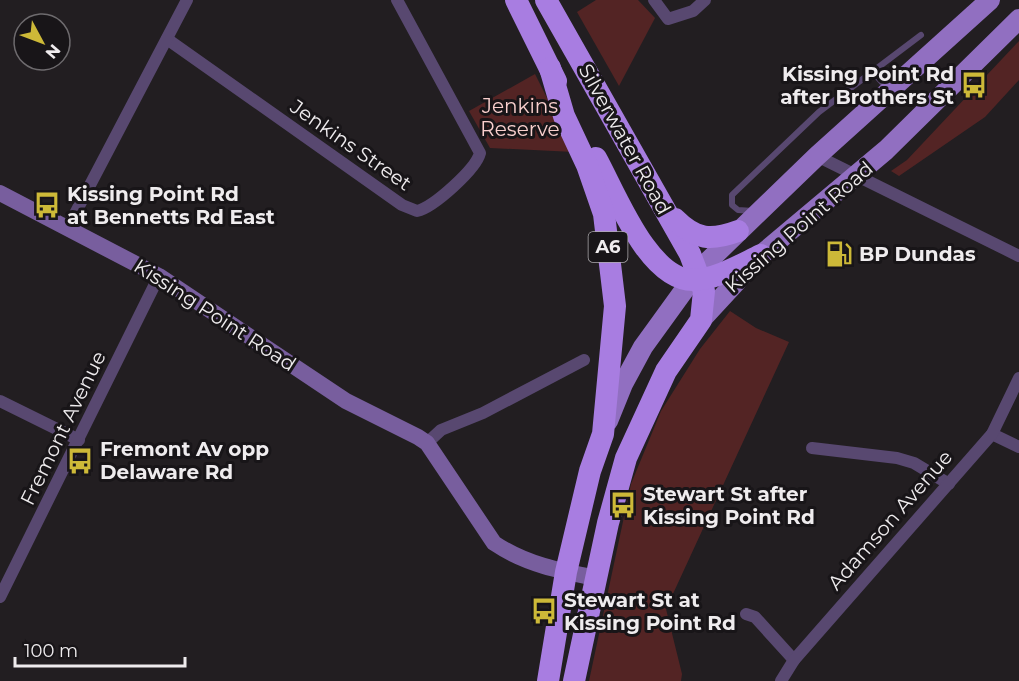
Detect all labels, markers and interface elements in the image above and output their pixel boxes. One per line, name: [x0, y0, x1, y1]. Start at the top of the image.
north arrow: [12, 12, 72, 72]
text: N: [42, 40, 64, 63]
street label: Silverwater Road: [574, 60, 676, 218]
place label: Kissing Point Rd after Brothers St: [780, 62, 954, 109]
bus stop icon: Kissing Point Rd after Brothers St: [959, 70, 989, 100]
street label: Jenkins Street: [285, 94, 416, 196]
park label: Jenkins Reserve: [480, 94, 560, 141]
street label: Kissing Point Road: [720, 156, 878, 298]
place label: Kissing Point Rd at Bennetts Rd East: [67, 182, 275, 229]
bus stop icon: Kissing Point Rd at Bennetts Rd East: [32, 190, 62, 220]
road number: A6: [588, 232, 628, 262]
fuel station icon: BP Dundas: [824, 239, 854, 269]
place label: BP Dundas: [859, 242, 976, 266]
street label: Kissing Point Road: [130, 254, 300, 376]
street label: Fremont Avenue: [15, 347, 111, 509]
place label: Fremont Av opp Delaware Rd: [100, 437, 269, 484]
street label: Adamson Avenue: [823, 445, 957, 595]
bus stop icon: Fremont Av opp Delaware Rd: [65, 446, 95, 476]
place label: Stewart St after Kissing Point Rd: [643, 482, 815, 529]
bus stop icon: Stewart St after Kissing Point Rd: [608, 490, 638, 520]
place label: Stewart St at Kissing Point Rd: [564, 588, 736, 635]
bus stop icon: Stewart St at Kissing Point Rd: [529, 596, 559, 626]
scale bar: [15, 630, 184, 668]
text: 100 m: [24, 640, 78, 662]

